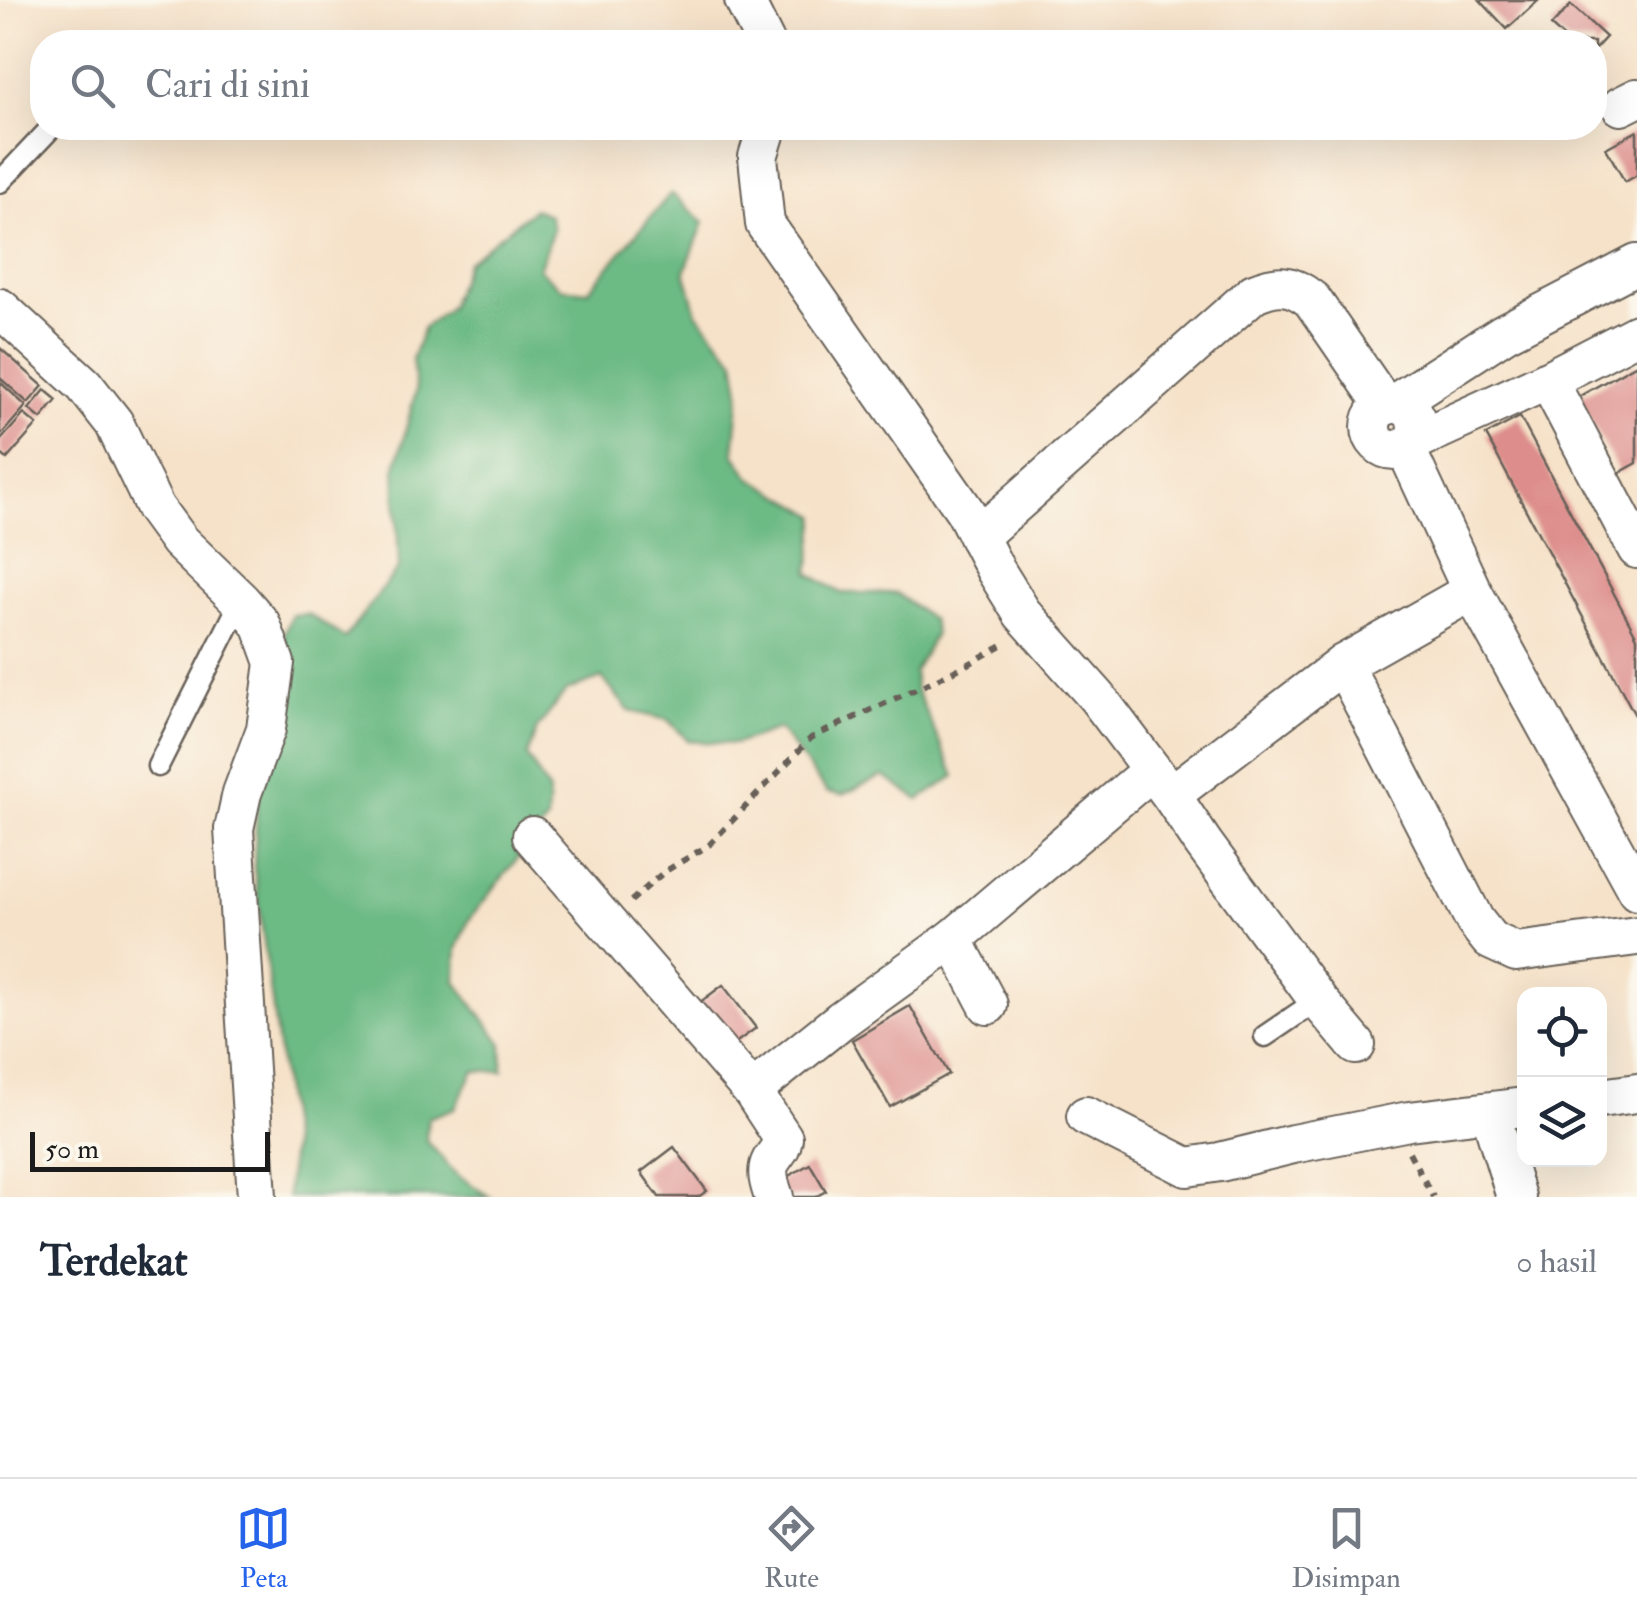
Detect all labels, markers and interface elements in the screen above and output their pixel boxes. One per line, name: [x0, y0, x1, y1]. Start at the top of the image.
search box: [30, 30, 1607, 140]
icon: search: [65, 58, 120, 113]
text: Cari di sini: [145, 61, 310, 109]
map controls: [1517, 987, 1607, 1167]
button: locate: [1517, 987, 1607, 1077]
button: layers: [1517, 1077, 1607, 1167]
scale bar: [30, 1127, 270, 1172]
text: 50 m: [45, 1132, 99, 1167]
text: Terdekat: [40, 1236, 188, 1288]
text: 0 hasil: [1516, 1242, 1597, 1282]
tab: Peta: [236, 1501, 291, 1596]
tab: Rute: [764, 1501, 819, 1596]
tab: Disimpan: [1292, 1501, 1401, 1596]

